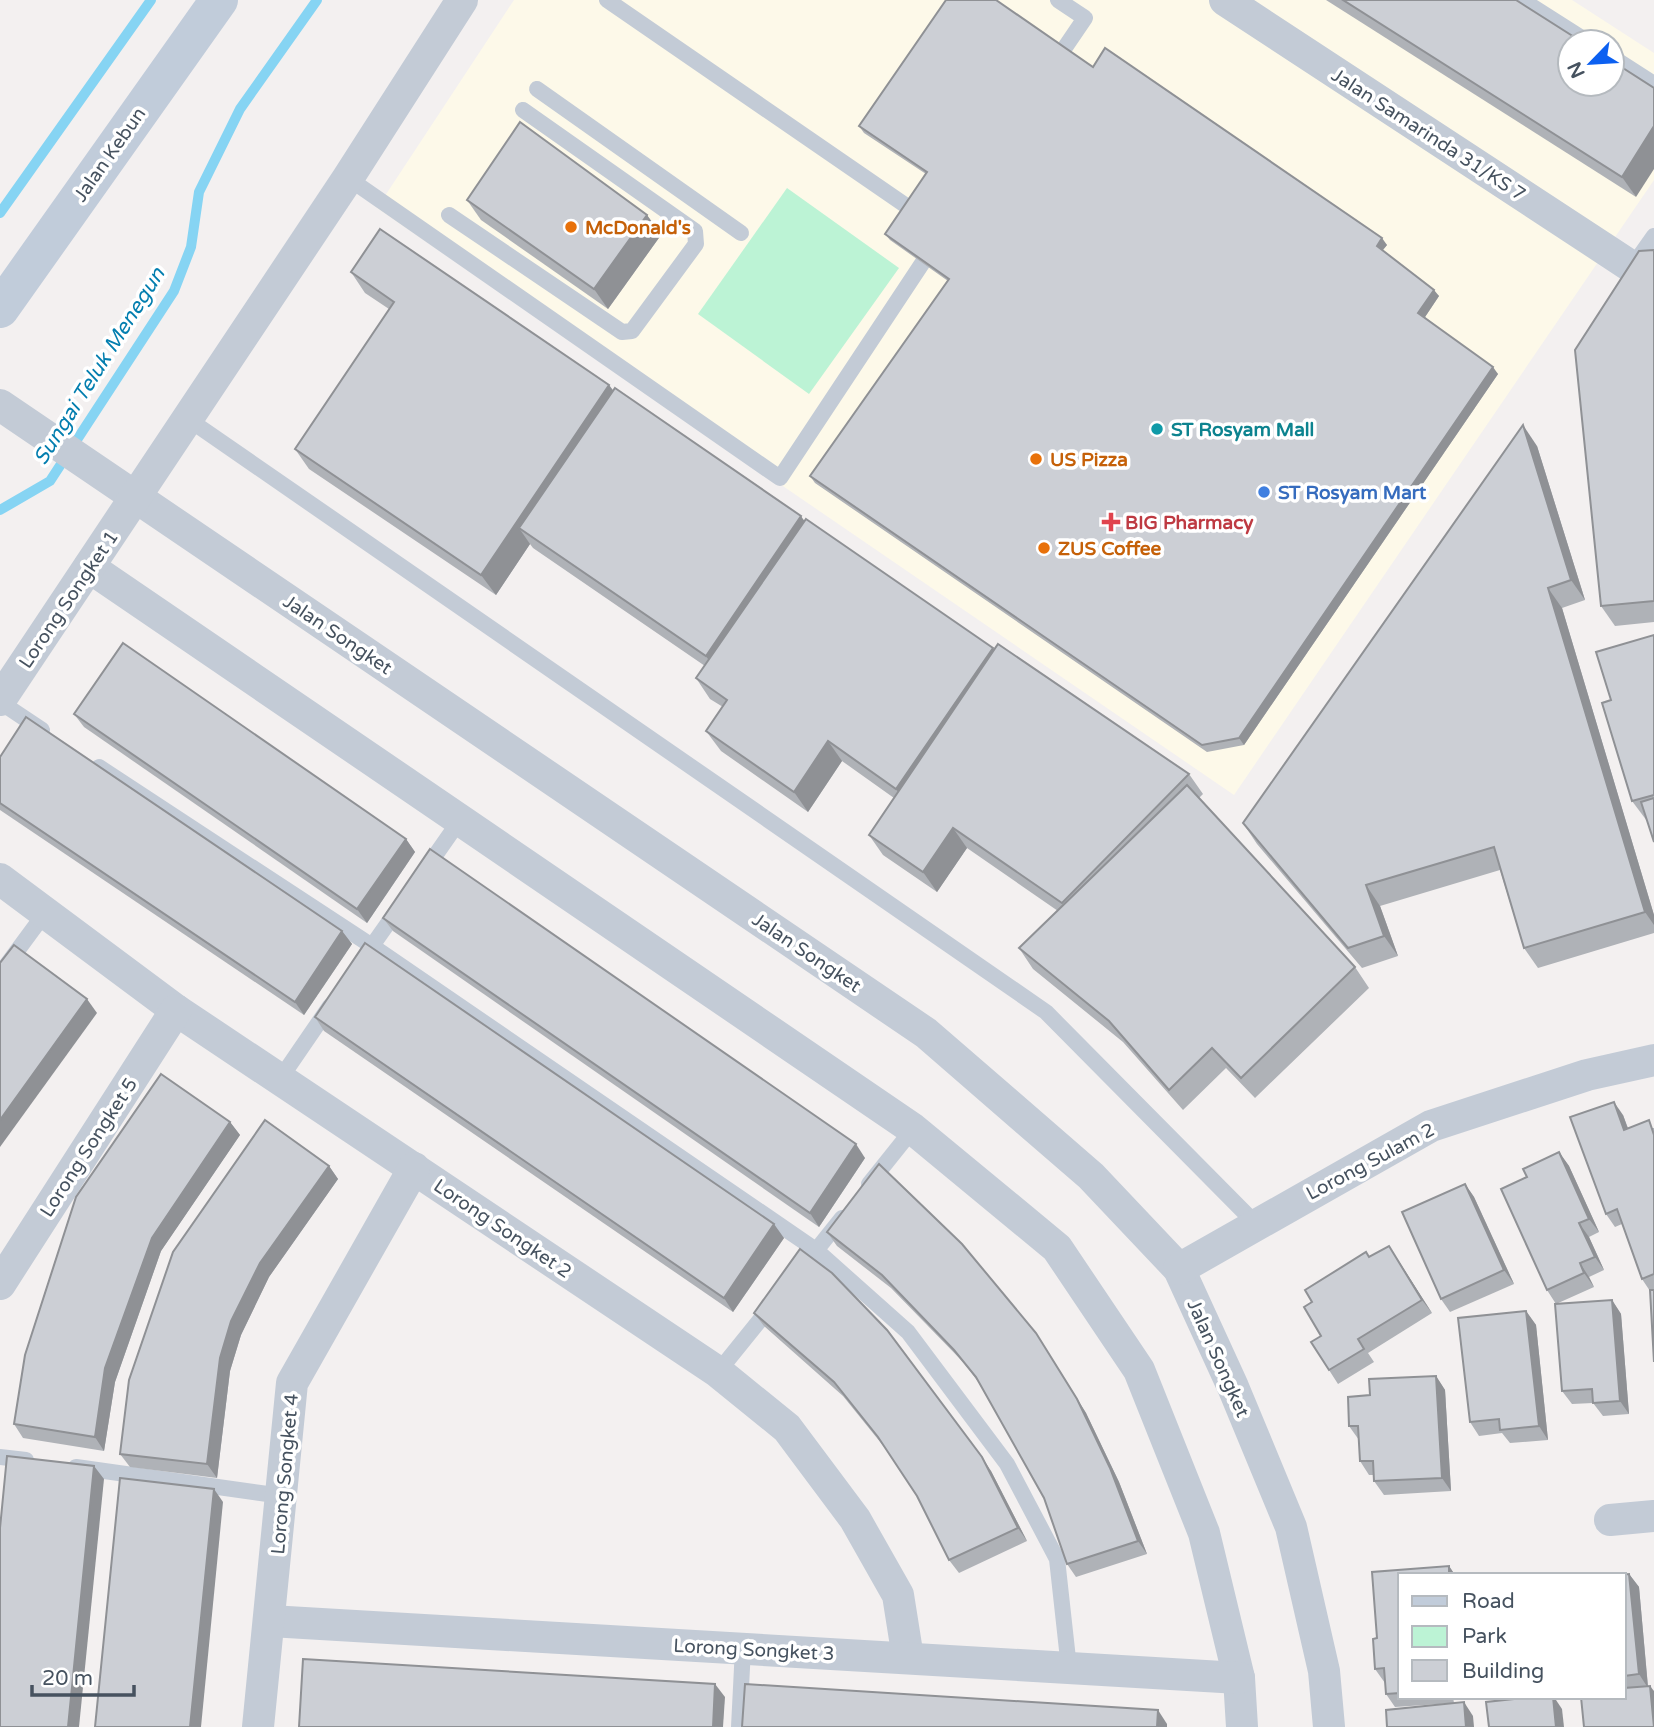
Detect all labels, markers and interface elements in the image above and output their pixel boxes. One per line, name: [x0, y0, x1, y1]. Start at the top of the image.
north arrow: [1556, 28, 1626, 98]
text: N: [1563, 58, 1590, 81]
street label: Jalan Samarinda 31/KS 7: [1327, 64, 1530, 206]
street label: Jalan Kebun: [69, 103, 150, 206]
place label: McDonald's: [585, 217, 691, 239]
marker: McDonald's: [563, 219, 579, 235]
water label: Sungai Teluk Menegun: [28, 262, 171, 469]
place label: ST Rosyam Mall: [1171, 419, 1314, 442]
marker: ST Rosyam Mall: [1149, 421, 1165, 437]
place label: US Pizza: [1050, 449, 1128, 471]
marker: US Pizza: [1028, 451, 1044, 467]
place label: ST Rosyam Mart: [1278, 482, 1427, 505]
marker: ST Rosyam Mart: [1256, 484, 1272, 500]
place label: BIG Pharmacy: [1125, 512, 1254, 535]
marker: BIG Pharmacy: [1103, 514, 1119, 530]
street label: Lorong Songket 1: [15, 526, 123, 673]
place label: ZUS Coffee: [1058, 538, 1161, 560]
marker: ZUS Coffee: [1036, 540, 1052, 556]
street label: Jalan Songket: [279, 590, 396, 679]
street label: Jalan Songket: [748, 908, 865, 997]
street label: Lorong Songket 5: [36, 1074, 142, 1221]
street label: Lorong Sulam 2: [1302, 1119, 1438, 1205]
street label: Lorong Songket 2: [429, 1175, 576, 1283]
street label: Jalan Songket: [1182, 1296, 1254, 1421]
street label: Lorong Songket 4: [267, 1393, 303, 1555]
legend: [1398, 1573, 1626, 1699]
text: Road: [1462, 1589, 1515, 1614]
text: Park: [1462, 1624, 1507, 1649]
street label: Lorong Songket 3: [673, 1635, 835, 1665]
scale bar: [32, 1654, 133, 1698]
text: Building: [1462, 1659, 1544, 1684]
text: 20 m: [42, 1666, 93, 1691]

